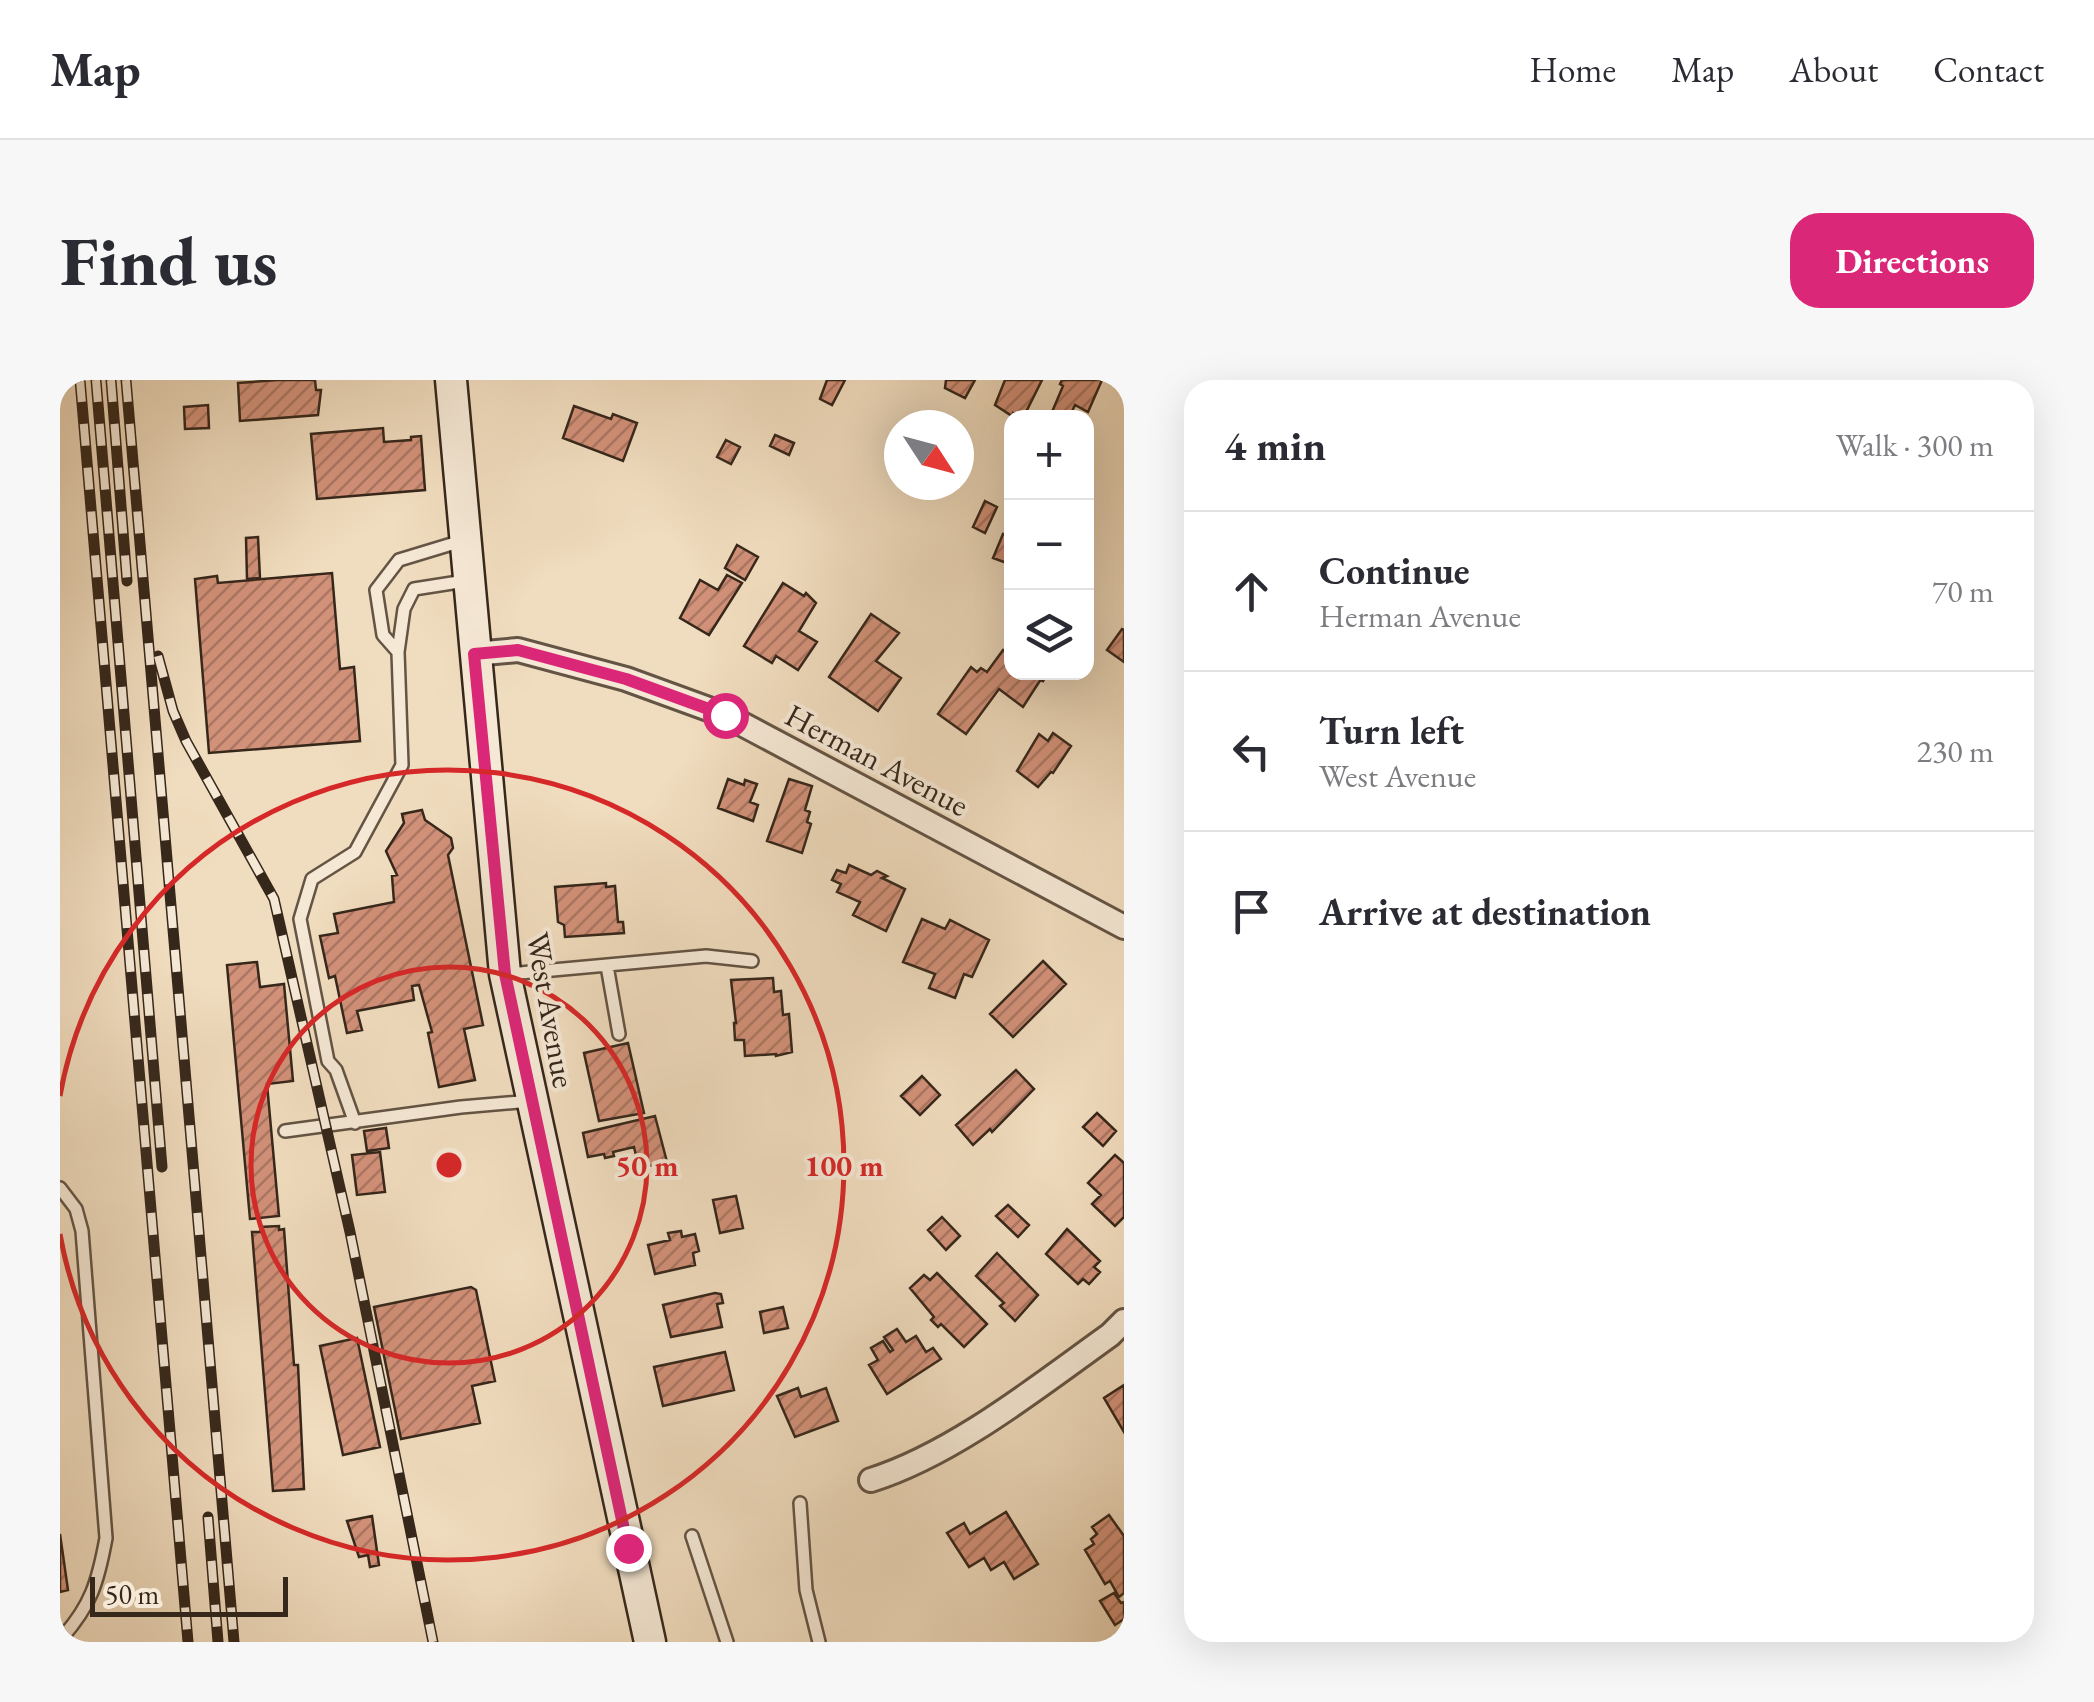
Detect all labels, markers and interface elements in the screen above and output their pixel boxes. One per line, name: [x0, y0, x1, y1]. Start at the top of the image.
text: Map: [50, 38, 141, 100]
text: Home: [1530, 47, 1616, 92]
text: Map: [1671, 47, 1734, 92]
text: About: [1789, 47, 1878, 92]
text: Contact: [1933, 47, 2044, 92]
button: Directions: [1790, 213, 2034, 308]
text: Find us: [60, 215, 278, 306]
north arrow: [884, 410, 974, 500]
map controls: [1004, 410, 1094, 680]
button: +: [1004, 410, 1094, 500]
text: 4 min: [1224, 418, 1326, 473]
text: Walk · 300 m: [1836, 424, 1994, 466]
button: −: [1004, 500, 1094, 590]
text: Continue: [1319, 546, 1470, 595]
icon: ahead: [1224, 564, 1279, 619]
text: 70 m: [1932, 570, 1994, 612]
button: layers: [1004, 590, 1094, 680]
text: Herman Avenue: [1319, 595, 1521, 637]
route start: [703, 693, 749, 739]
street label: Herman Avenue: [778, 694, 976, 826]
text: Turn left: [1319, 706, 1464, 755]
icon: left: [1224, 724, 1279, 779]
text: 230 m: [1917, 730, 1994, 772]
text: West Avenue: [1319, 755, 1476, 797]
icon: arrive: [1224, 884, 1279, 939]
text: Arrive at destination: [1319, 887, 1651, 936]
street label: West Avenue: [517, 929, 585, 1091]
text: 50 m: [615, 1146, 679, 1185]
text: 100 m: [805, 1146, 883, 1185]
centre of rings: [431, 1147, 467, 1183]
route end: [606, 1526, 652, 1572]
scale bar: [90, 1572, 288, 1616]
text: 50 m: [105, 1576, 159, 1612]

